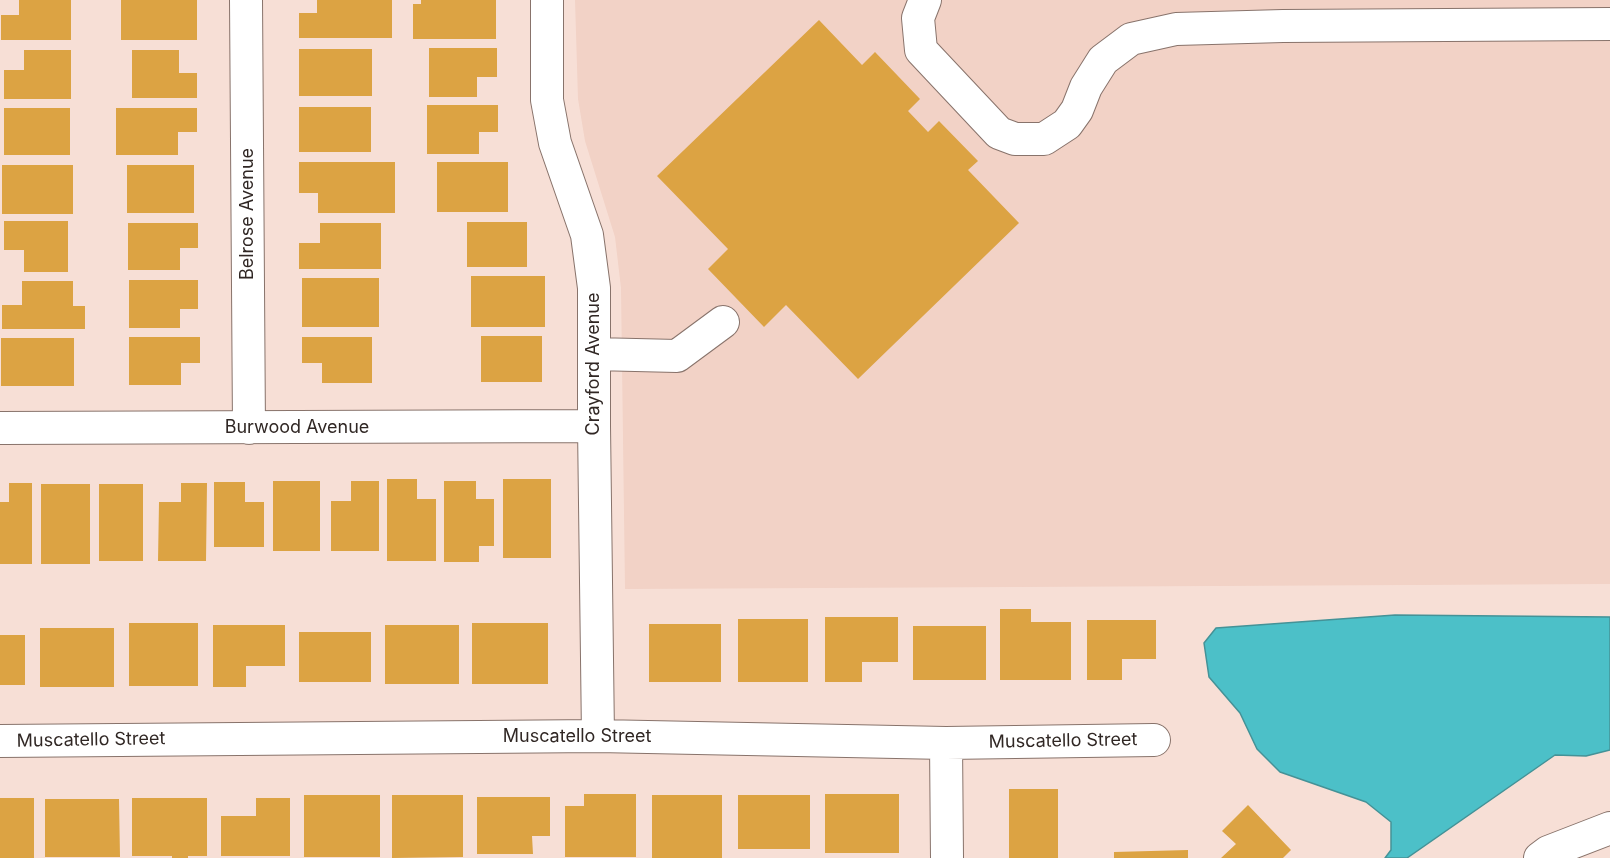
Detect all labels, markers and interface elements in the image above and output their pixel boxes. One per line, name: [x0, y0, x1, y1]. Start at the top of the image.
street label: Belrose Avenue: [237, 148, 259, 280]
street label: Crayford Avenue: [583, 293, 605, 435]
street label: Burwood Avenue: [225, 417, 369, 439]
street label: Muscatello Street: [503, 726, 651, 748]
street label: Muscatello Street: [17, 728, 165, 752]
street label: Muscatello Street: [989, 729, 1137, 753]

